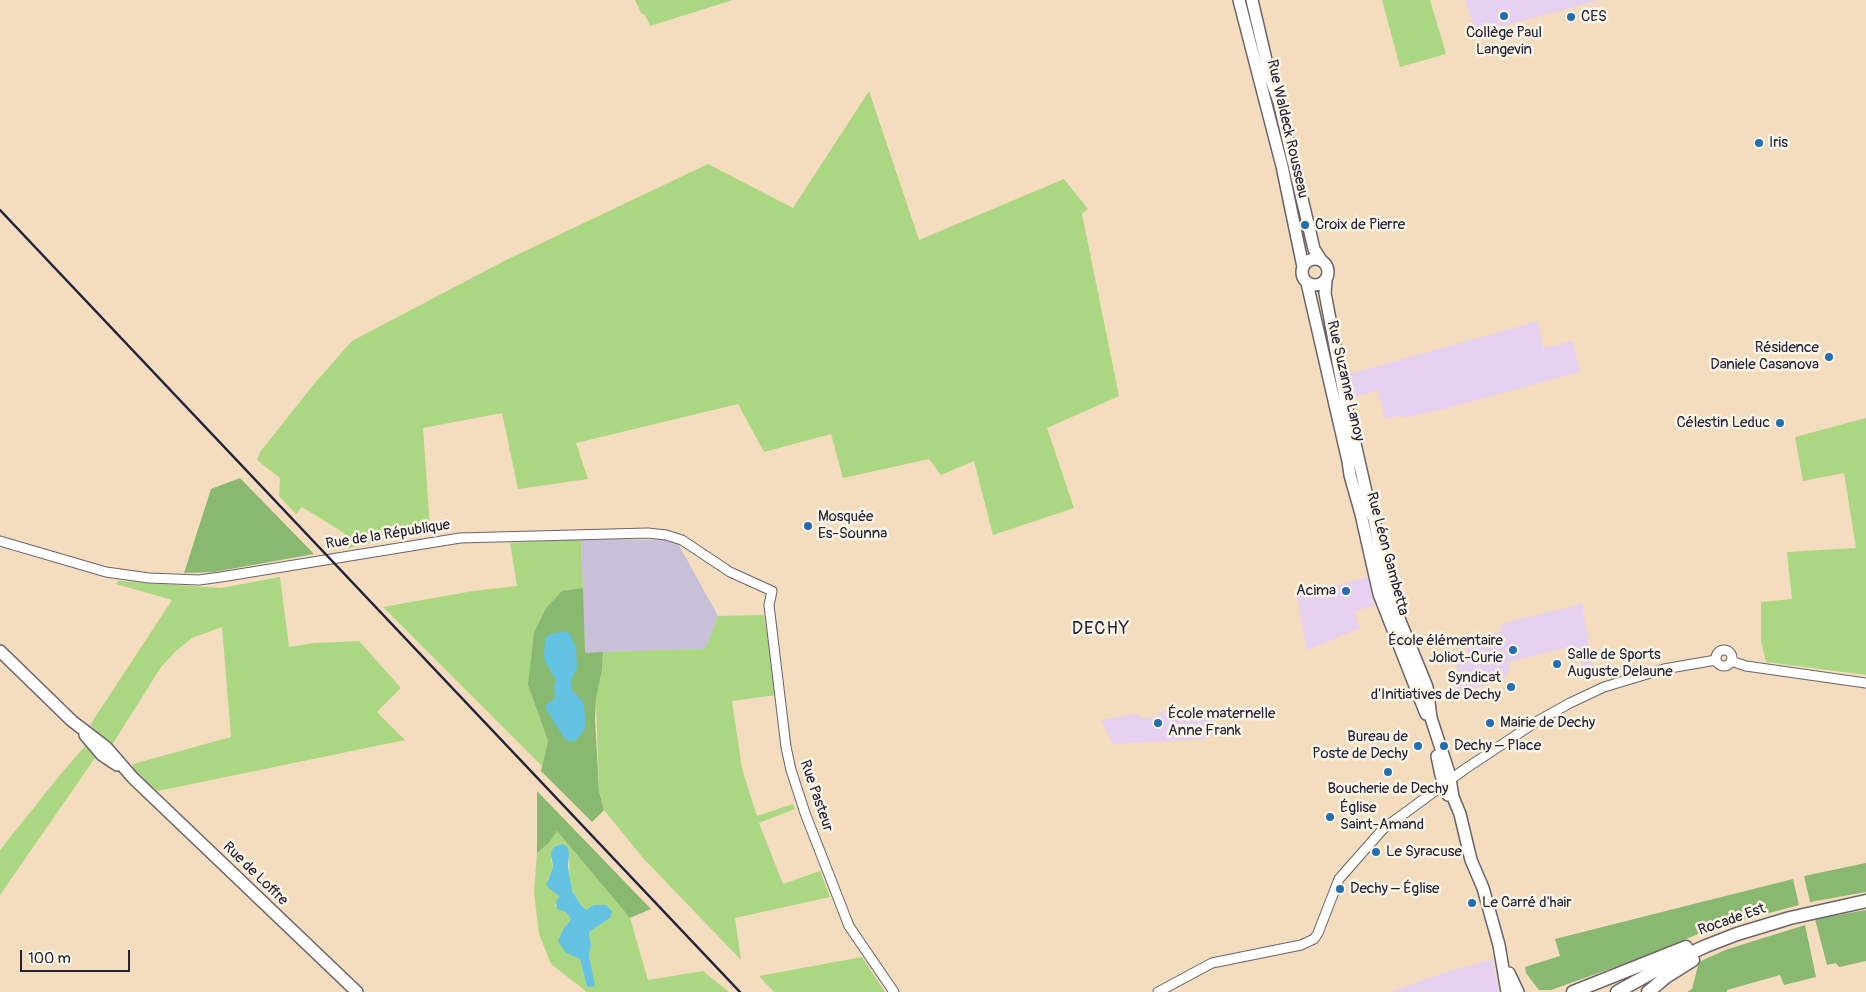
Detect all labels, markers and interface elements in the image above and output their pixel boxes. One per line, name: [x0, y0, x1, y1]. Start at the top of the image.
place label: CES: [1581, 8, 1607, 26]
marker: Collège Paul Langevin: [1498, 10, 1510, 22]
marker: CES: [1565, 11, 1577, 23]
place label: Collège Paul Langevin: [1466, 24, 1542, 59]
street label: Rue Waldeck Rousseau: [1262, 58, 1312, 200]
place label: Iris: [1769, 134, 1788, 152]
marker: Iris: [1753, 137, 1765, 149]
place label: Croix de Pierre: [1315, 216, 1405, 234]
marker: Croix de Pierre: [1299, 219, 1311, 231]
street label: Rue Suzanne Lanoy: [1322, 319, 1368, 443]
place label: Résidence Daniele Casanova: [1710, 339, 1819, 374]
marker: Résidence Daniele Casanova: [1823, 351, 1835, 363]
place label: Célestin Leduc: [1676, 414, 1770, 432]
marker: Célestin Leduc: [1774, 417, 1786, 429]
street label: Rue Léon Gambetta: [1362, 490, 1412, 618]
place label: Mosquée Es-Sounna: [818, 508, 887, 543]
street label: Rue de la République: [325, 516, 451, 554]
marker: Mosquée Es-Sounna: [802, 520, 814, 532]
place label: Acima: [1296, 582, 1336, 600]
marker: Acima: [1340, 585, 1352, 597]
district label: DECHY: [1071, 618, 1131, 640]
place label: École élémentaire Joliot-Curie: [1388, 632, 1503, 667]
marker: École élémentaire Joliot-Curie: [1507, 644, 1519, 656]
place label: Salle de Sports Auguste Delaune: [1567, 646, 1673, 681]
marker: Salle de Sports Auguste Delaune: [1551, 658, 1563, 670]
place label: Syndicat d'Initiatives de Dechy: [1371, 669, 1501, 704]
marker: Syndicat d'Initiatives de Dechy: [1505, 681, 1517, 693]
place label: École maternelle Anne Frank: [1168, 705, 1275, 740]
place label: Mairie de Dechy: [1500, 714, 1595, 732]
marker: École maternelle Anne Frank: [1152, 717, 1164, 729]
marker: Mairie de Dechy: [1484, 717, 1496, 729]
place label: Bureau de Poste de Dechy: [1312, 728, 1408, 763]
place label: Dechy – Place: [1454, 737, 1541, 755]
marker: Bureau de Poste de Dechy: [1412, 740, 1424, 752]
marker: Dechy – Place: [1438, 740, 1450, 752]
street label: Rue Pasteur: [795, 758, 837, 834]
marker: Boucherie de Dechy: [1382, 766, 1394, 778]
place label: Boucherie de Dechy: [1328, 780, 1448, 798]
place label: Église Saint-Amand: [1340, 799, 1424, 834]
marker: Église Saint-Amand: [1324, 811, 1336, 823]
street label: Rue de Loffre: [219, 838, 291, 910]
place label: Le Syracuse: [1386, 843, 1462, 861]
marker: Le Syracuse: [1370, 846, 1382, 858]
place label: Dechy – Église: [1350, 880, 1439, 898]
marker: Dechy – Église: [1334, 883, 1346, 895]
place label: Le Carré d'hair: [1482, 894, 1572, 912]
marker: Le Carré d'hair: [1466, 897, 1478, 909]
street label: Rocade Est: [1696, 900, 1768, 940]
scale bar: [22, 940, 132, 972]
text: 100 m: [28, 949, 71, 968]

